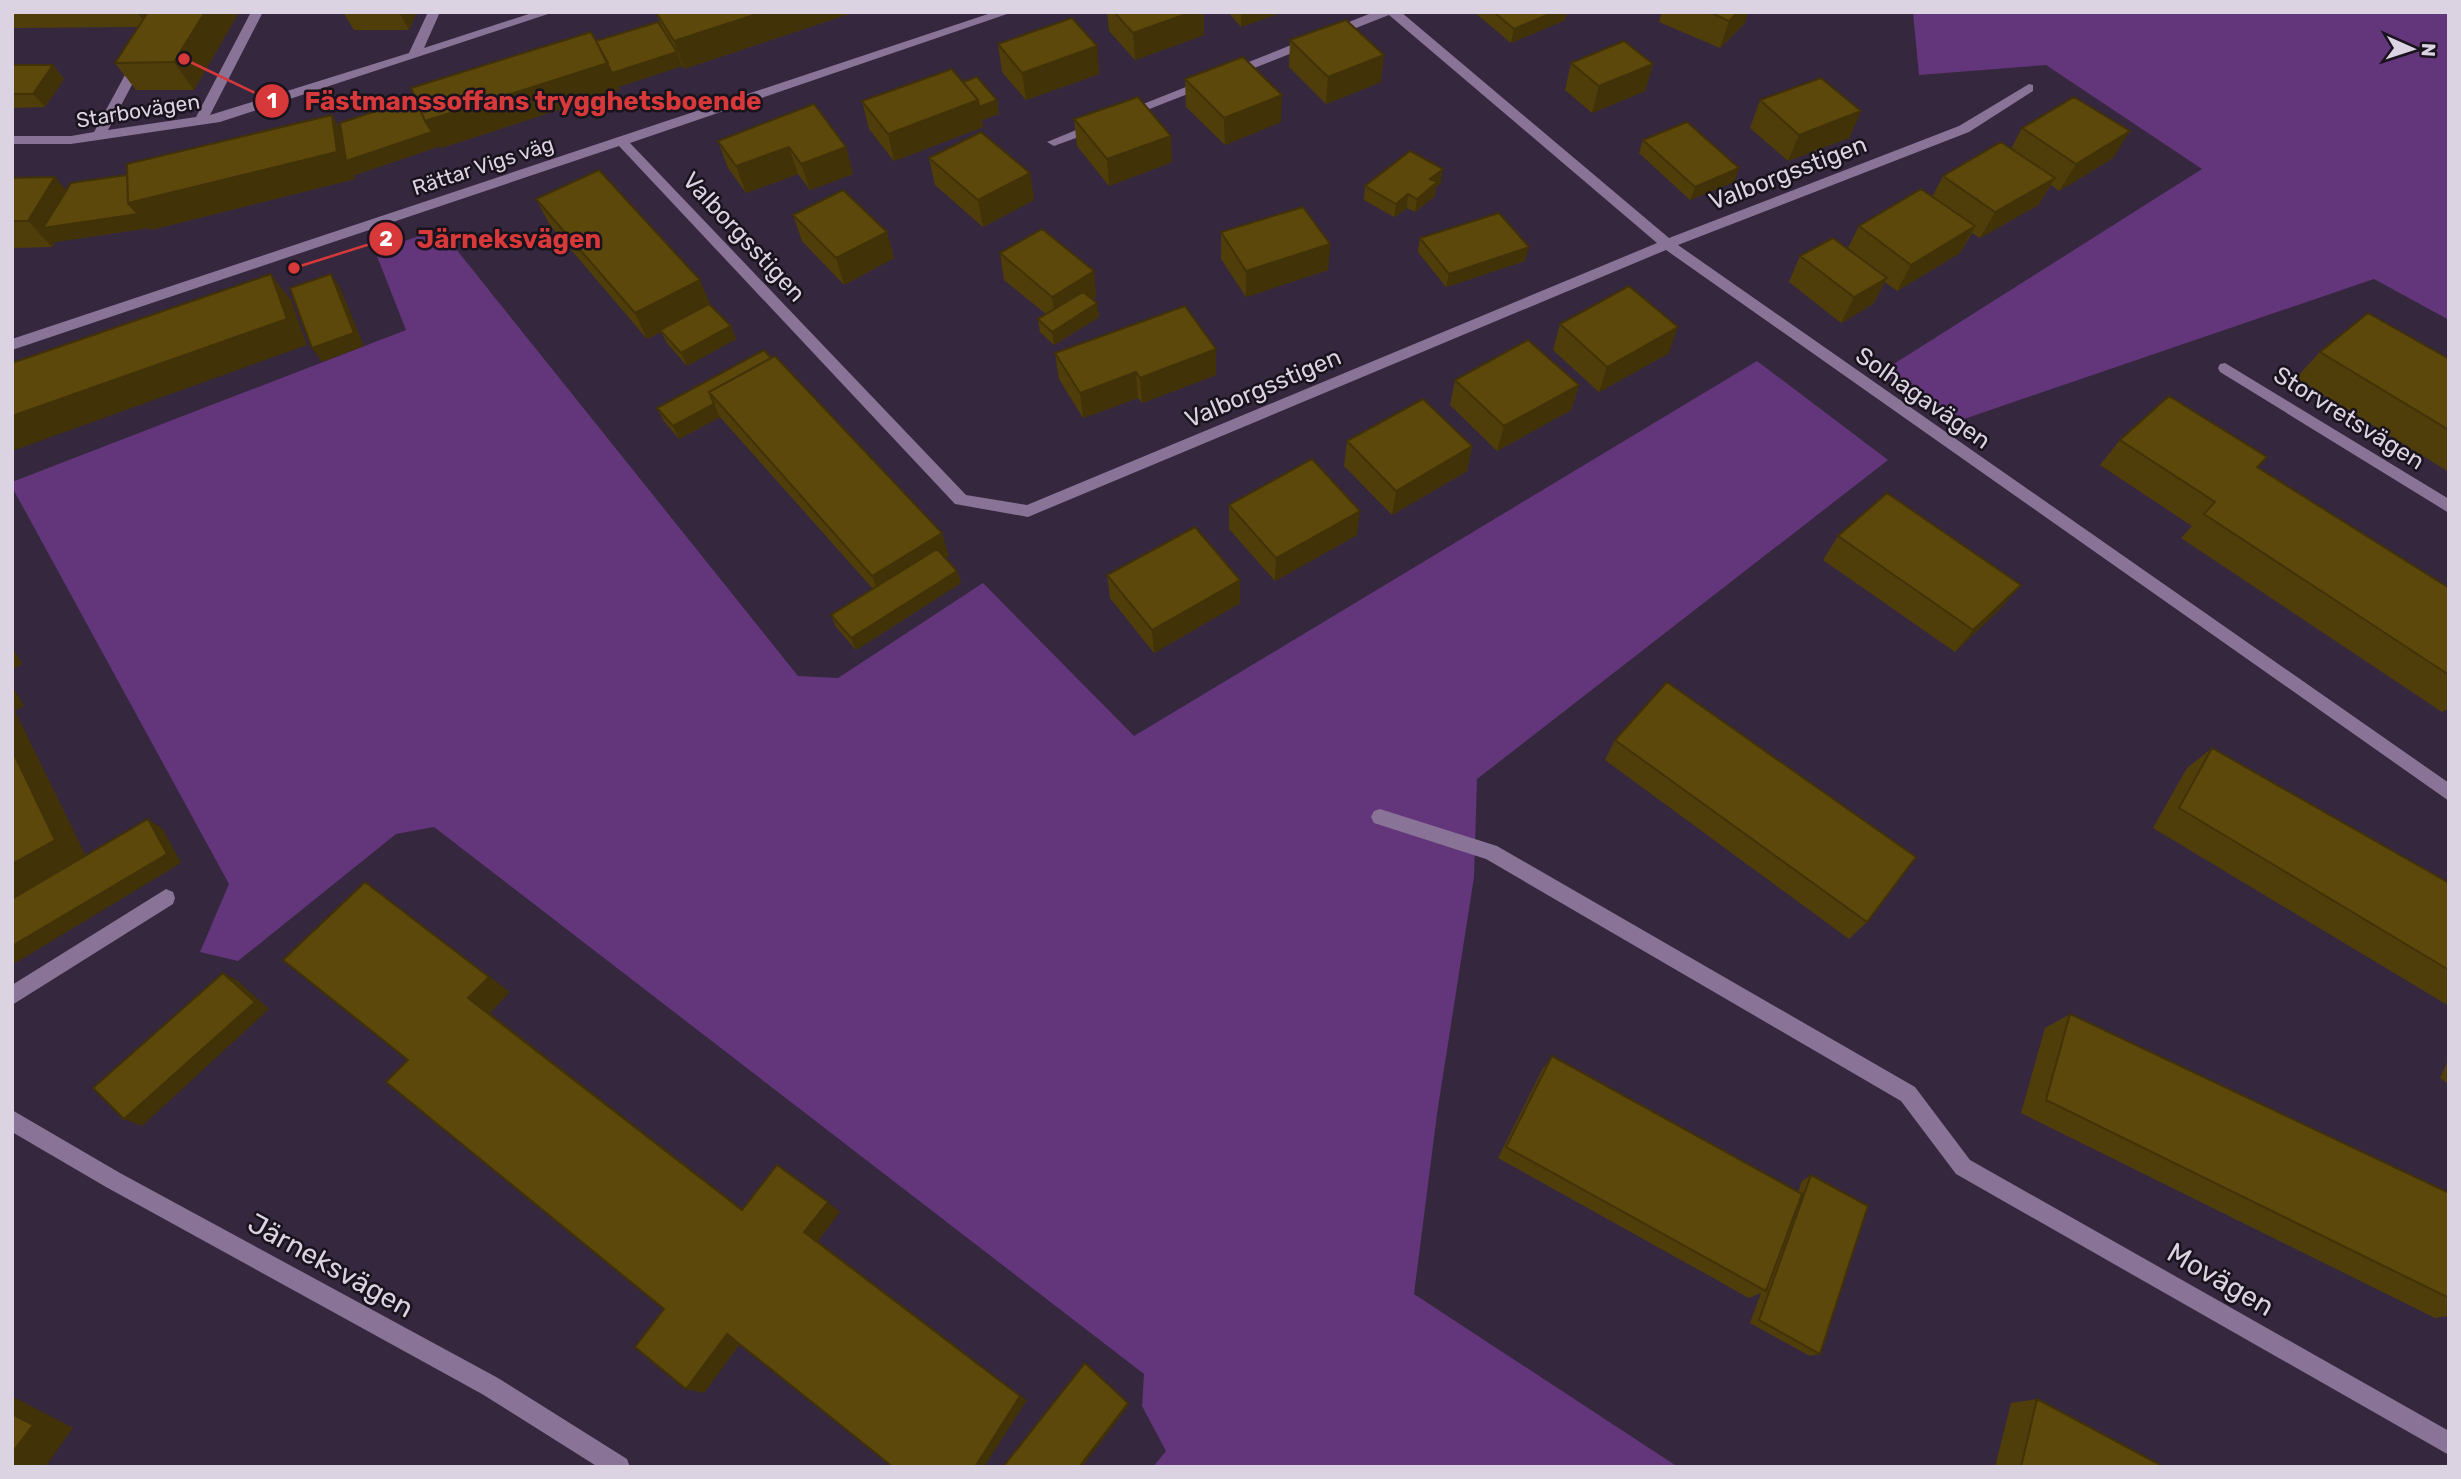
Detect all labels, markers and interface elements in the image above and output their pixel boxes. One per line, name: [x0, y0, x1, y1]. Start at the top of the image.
north arrow: [2377, 14, 2447, 84]
text: N: [2417, 42, 2440, 57]
callout: Fästmanssoffans trygghetsboende: [255, 78, 775, 125]
text: Fästmanssoffans trygghetsboende: [304, 86, 762, 117]
street label: Starbovägen: [74, 88, 202, 133]
text: 1: [267, 88, 277, 113]
street label: Valborgsstigen: [1705, 130, 1871, 216]
street label: Rättar Vigs väg: [409, 131, 557, 200]
street label: Valborgsstigen: [677, 167, 811, 307]
callout: Järneksvägen: [368, 215, 615, 262]
text: Järneksvägen: [417, 224, 601, 255]
text: 2: [379, 226, 393, 251]
street label: Solhagavägen: [1850, 341, 1996, 455]
street label: Valborgsstigen: [1181, 343, 1345, 433]
street label: Storvretsvägen: [2269, 360, 2429, 476]
street label: Järneksvägen: [242, 1206, 419, 1325]
street label: Movägen: [2162, 1236, 2280, 1323]

